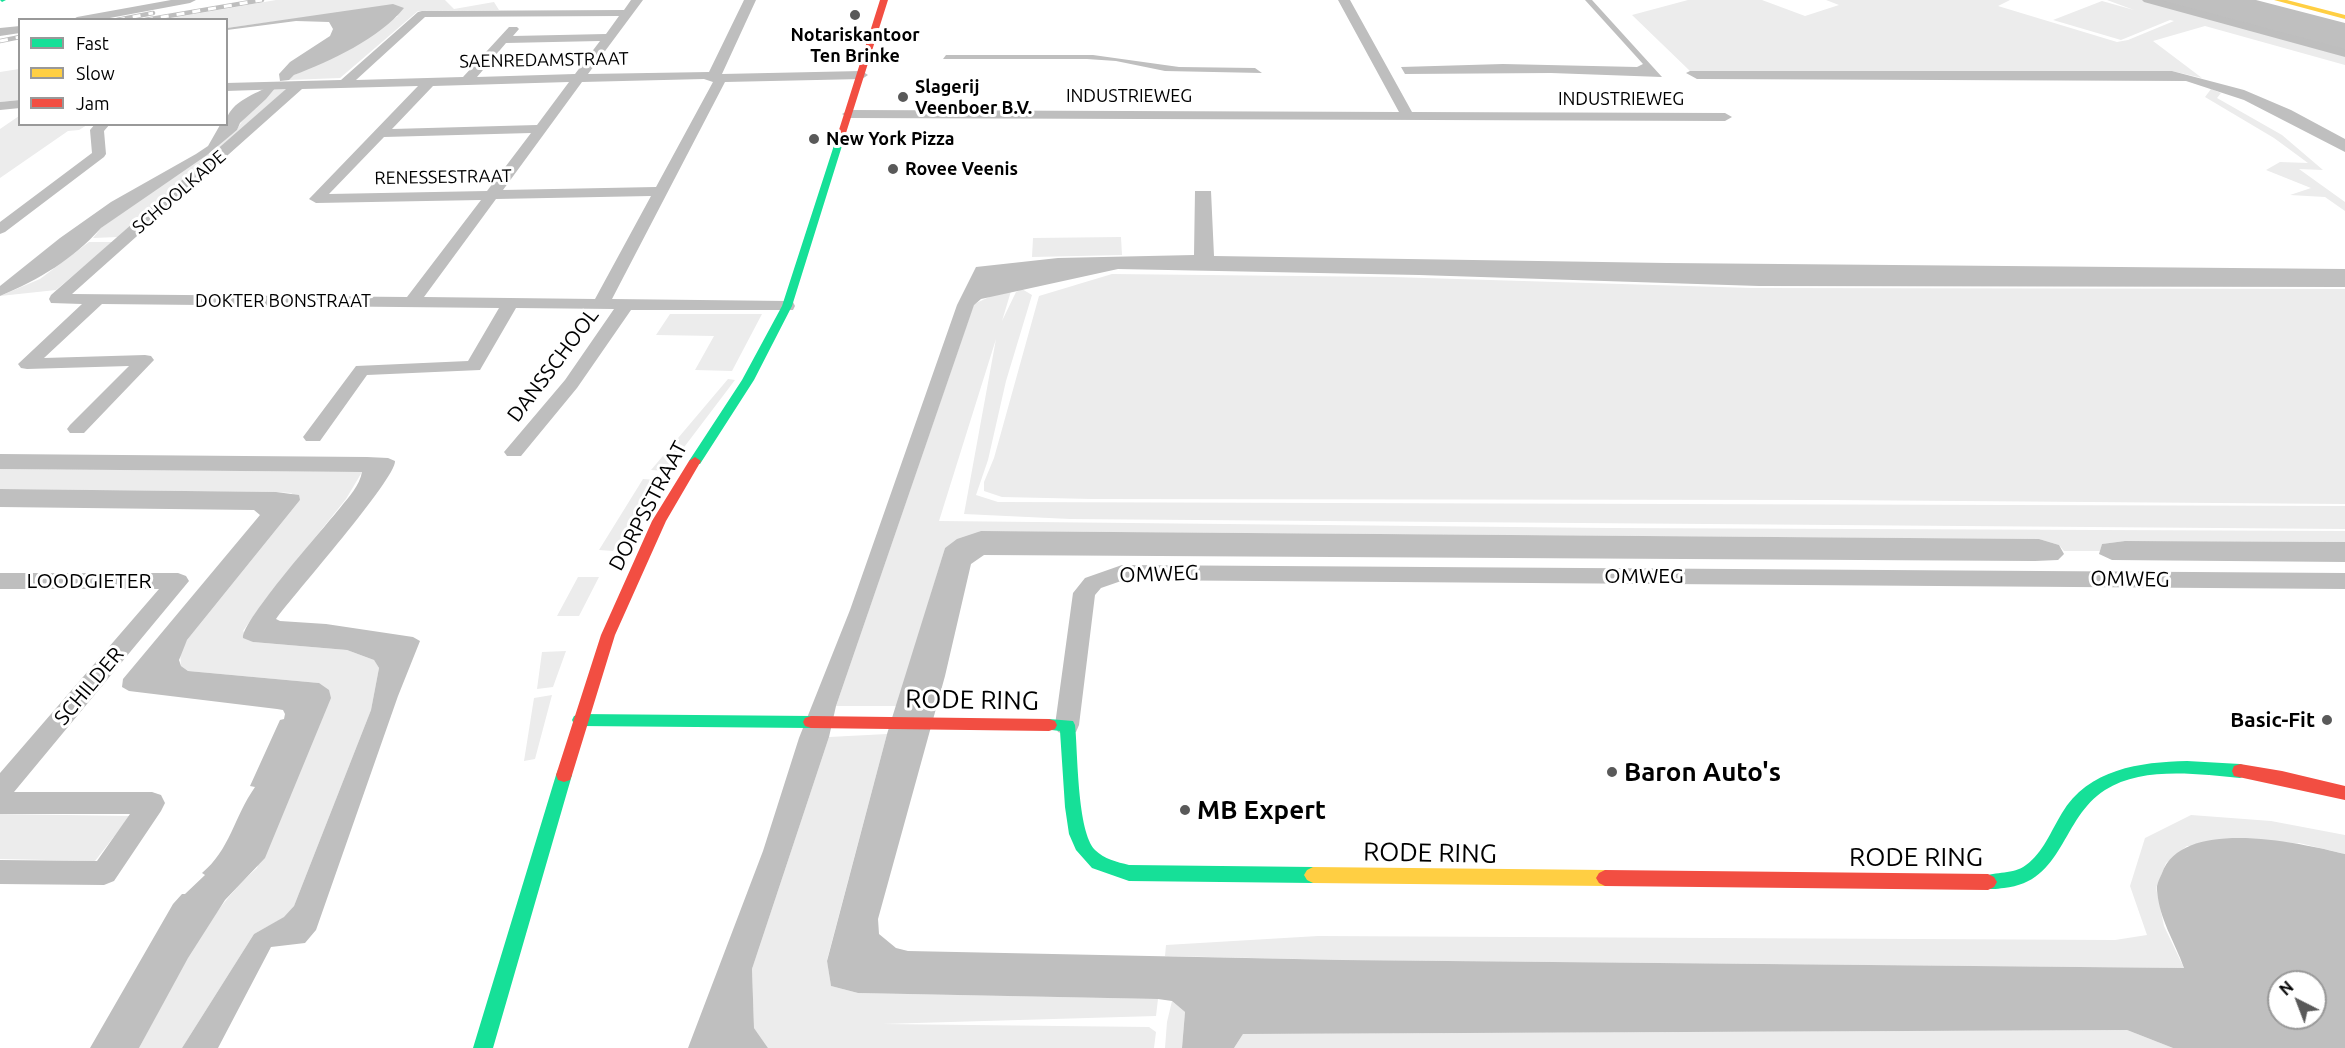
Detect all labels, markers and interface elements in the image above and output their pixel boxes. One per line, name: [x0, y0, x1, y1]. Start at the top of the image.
marker: Notariskantoor Ten Brinke: [848, 8, 862, 22]
legend: [18, 18, 228, 126]
place label: Notariskantoor Ten Brinke: [790, 24, 920, 66]
text: Fast: [76, 33, 109, 53]
street label: SAENREDAMSTRAAT: [459, 48, 629, 72]
text: Slow: [76, 63, 115, 83]
place label: Slagerij Veenboer B.V.: [915, 76, 1032, 118]
street label: INDUSTRIEWEG: [1066, 85, 1192, 107]
street label: INDUSTRIEWEG: [1558, 88, 1684, 110]
marker: Slagerij Veenboer B.V.: [896, 90, 910, 104]
text: Jam: [76, 93, 110, 113]
place label: New York Pizza: [826, 128, 954, 150]
marker: New York Pizza: [807, 132, 821, 146]
street label: SCHOOLKADE: [128, 146, 230, 238]
place label: Rovee Veenis: [905, 158, 1018, 180]
marker: Rovee Veenis: [886, 162, 900, 176]
street label: RENESSESTRAAT: [374, 165, 512, 189]
street label: DOKTER BONSTRAAT: [195, 290, 371, 312]
street label: DANSSCHOOL: [502, 303, 604, 427]
street label: DORPSSTRAAT: [603, 437, 693, 575]
street label: OMWEG: [1119, 560, 1199, 588]
street label: OMWEG: [1604, 563, 1684, 589]
street label: OMWEG: [2090, 566, 2170, 592]
street label: LOODGIETER: [26, 568, 152, 594]
street label: SCHILDER: [49, 642, 129, 730]
street label: RODE RING: [905, 683, 1039, 717]
place label: Basic-Fit: [2230, 707, 2315, 733]
marker: Basic-Fit: [2320, 713, 2334, 727]
place label: Baron Auto's: [1624, 756, 1781, 788]
marker: Baron Auto's: [1605, 765, 1619, 779]
place label: MB Expert: [1197, 794, 1326, 826]
marker: MB Expert: [1178, 803, 1192, 817]
street label: RODE RING: [1363, 836, 1497, 870]
street label: RODE RING: [1849, 841, 1983, 873]
north arrow: [2267, 970, 2327, 1030]
text: N: [2276, 977, 2297, 999]

